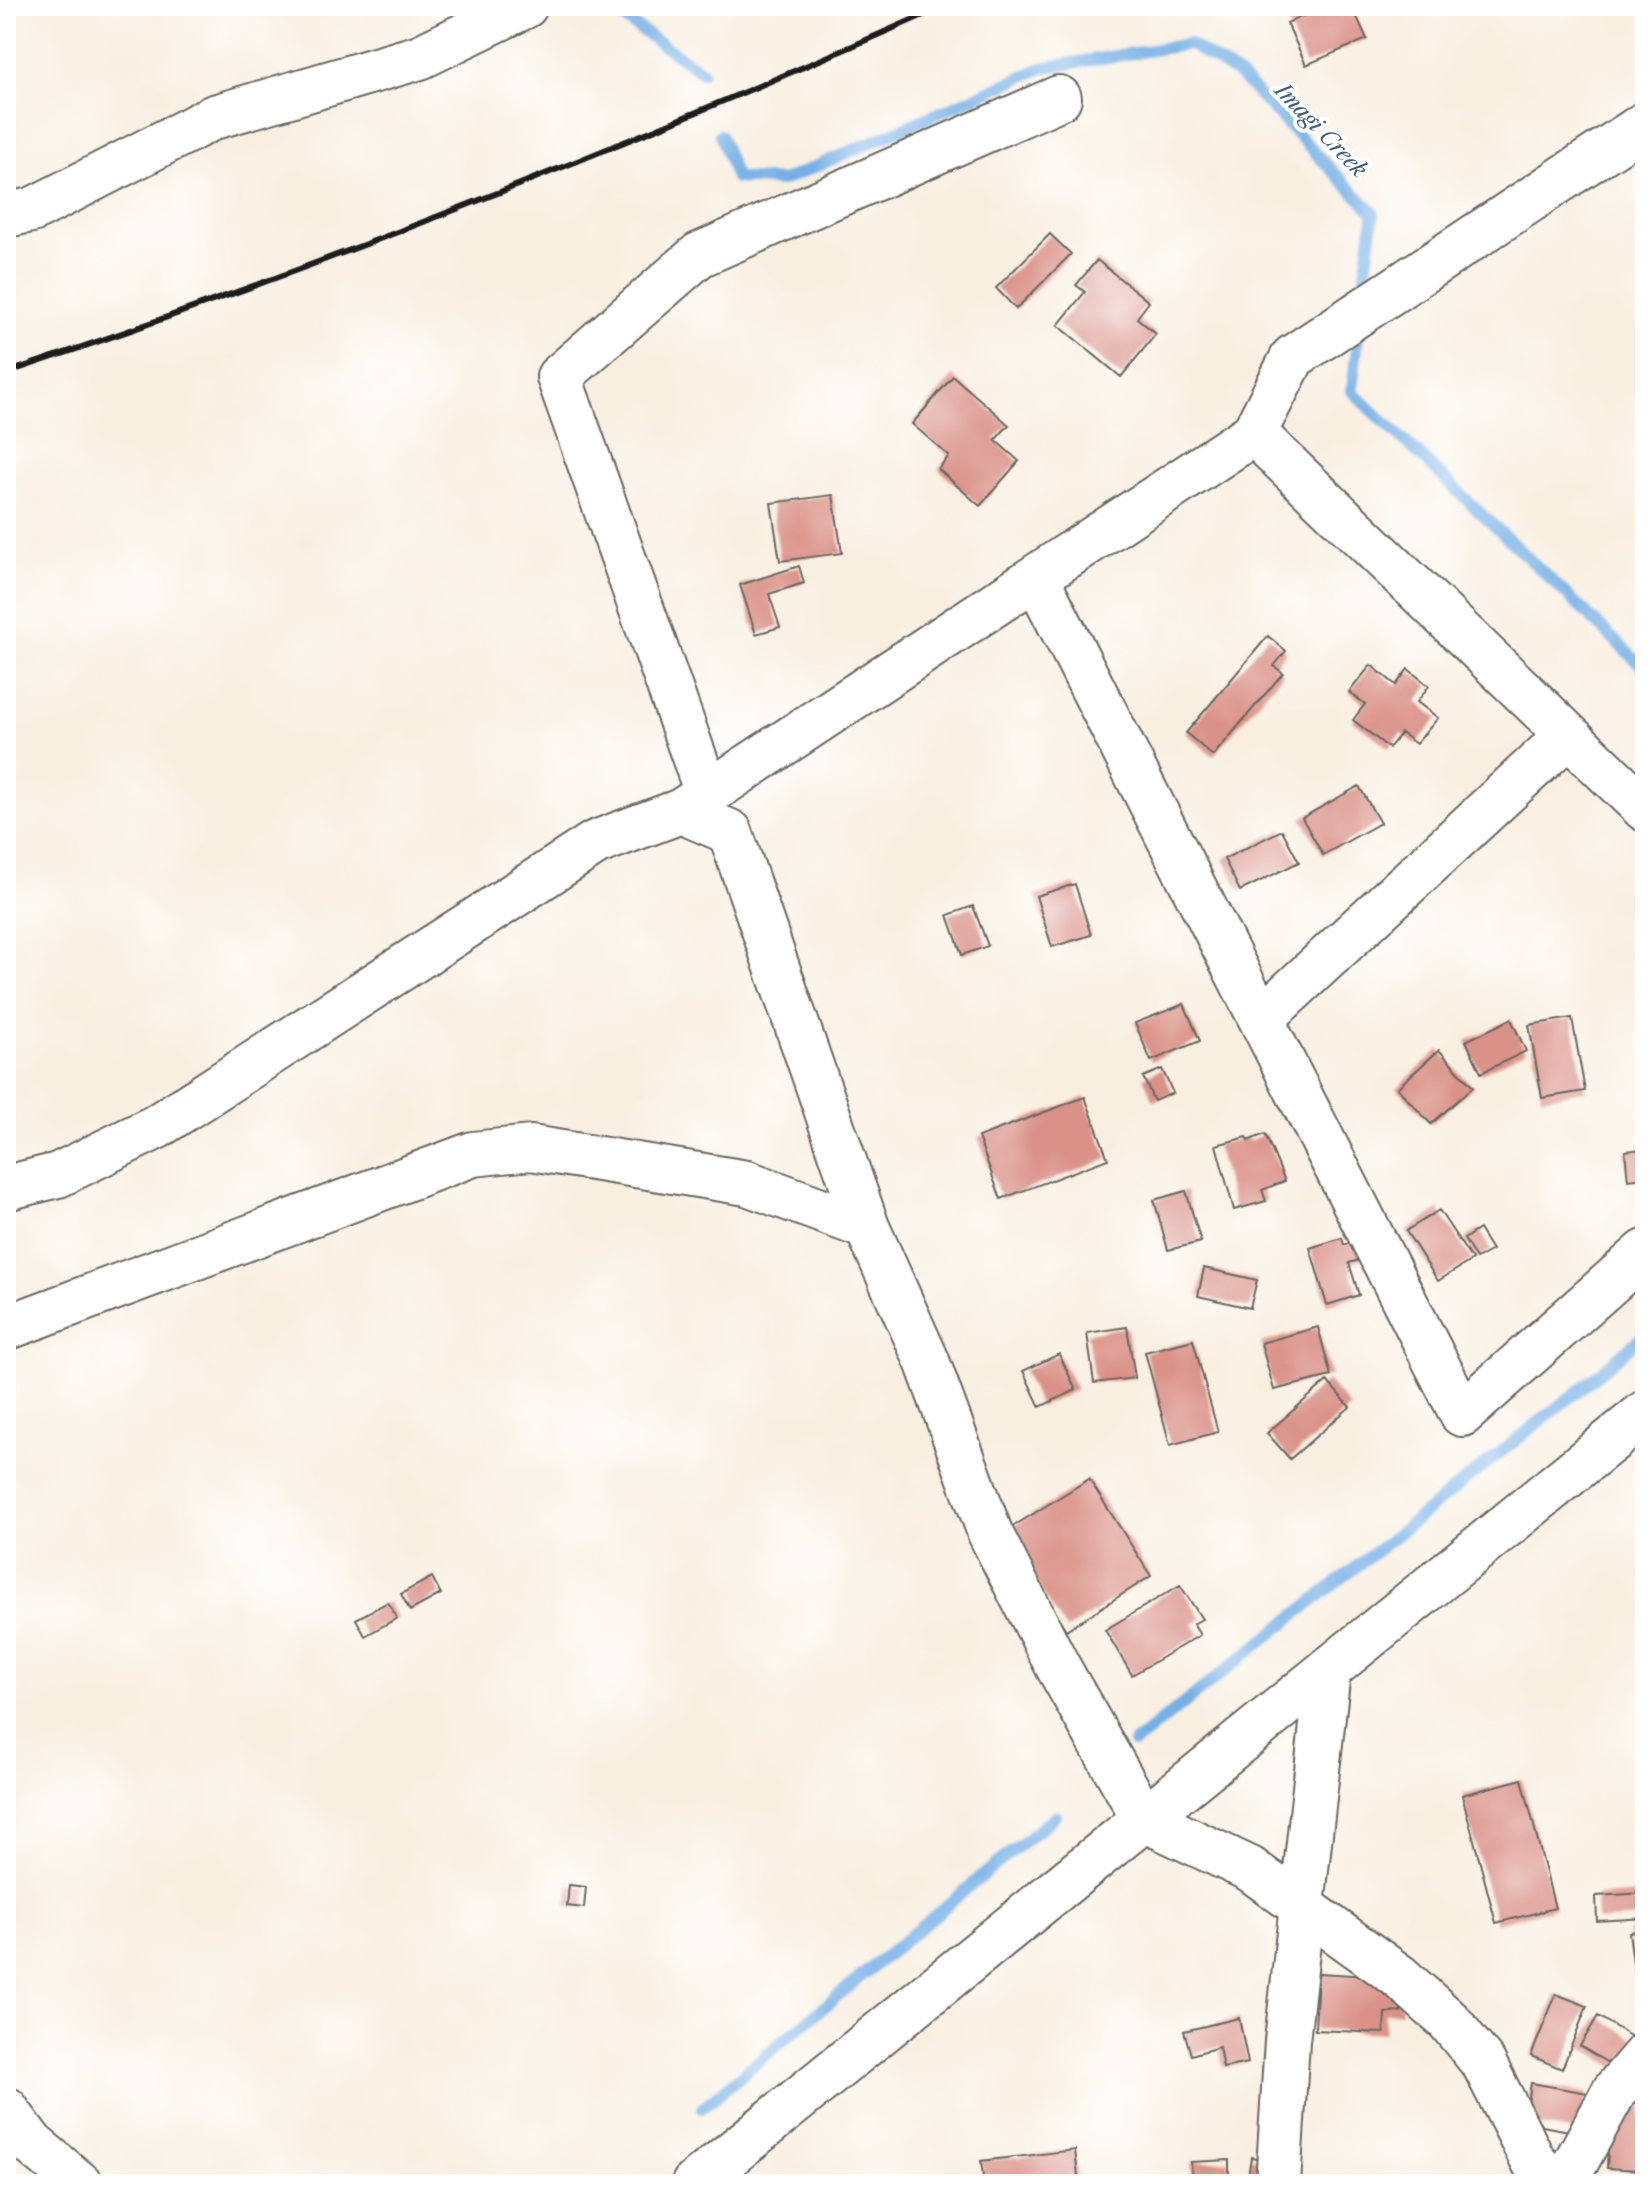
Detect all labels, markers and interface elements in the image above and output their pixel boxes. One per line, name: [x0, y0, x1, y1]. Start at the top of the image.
water label: Imagi Creek: [1268, 76, 1373, 183]

